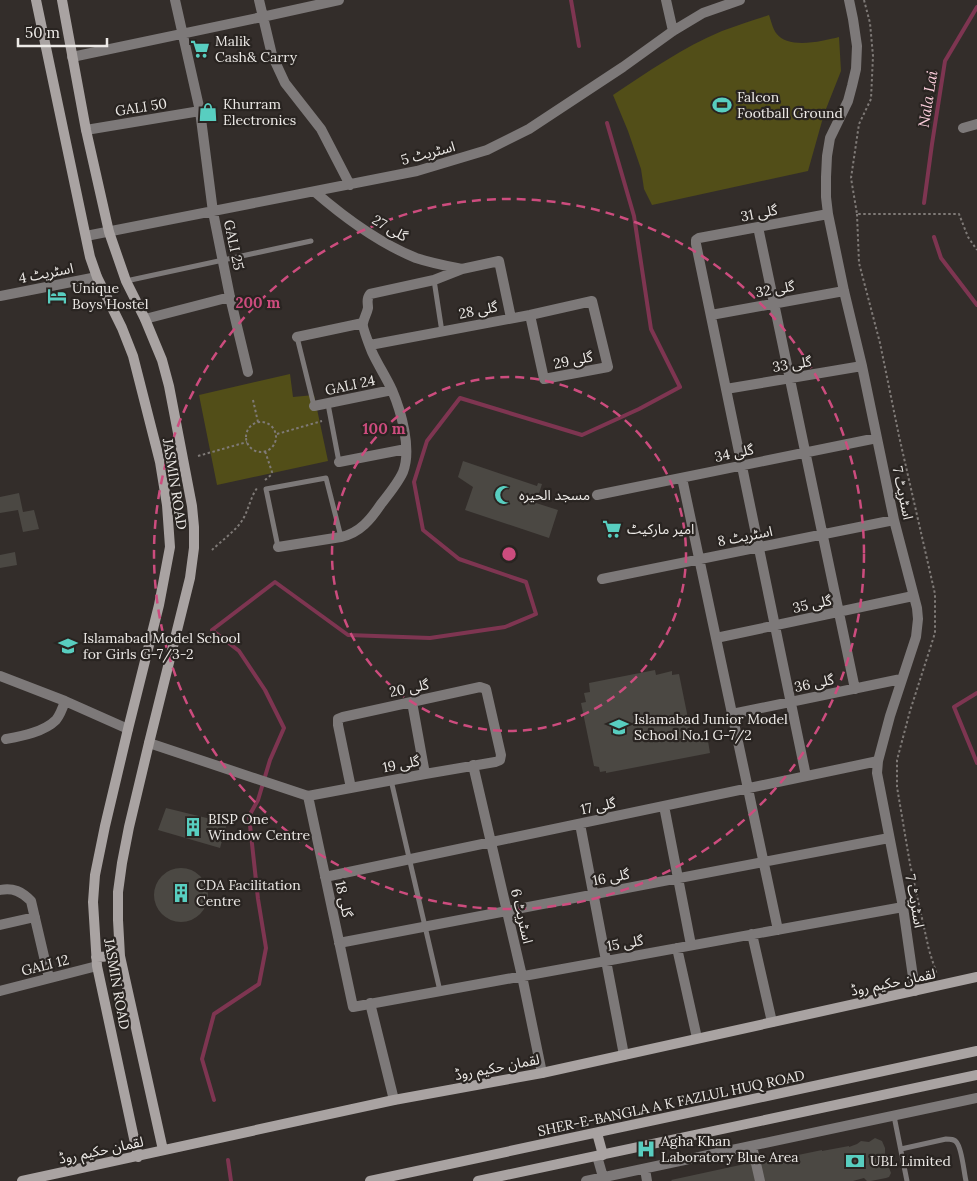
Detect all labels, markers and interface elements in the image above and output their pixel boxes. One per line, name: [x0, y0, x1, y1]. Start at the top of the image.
scale bar: [18, 15, 106, 47]
text: 50 m: [25, 23, 60, 42]
place label: Malik Cash& Carry: [215, 32, 298, 66]
supermarket icon: Malik Cash& Carry: [189, 38, 211, 60]
water label: Nala Lai: [914, 69, 941, 129]
place label: Falcon Football Ground: [737, 88, 843, 122]
street label: GALI 50: [114, 94, 168, 120]
sports icon: Falcon Football Ground: [711, 94, 733, 116]
place label: Khurram Electronics: [223, 95, 296, 129]
shop icon: Khurram Electronics: [197, 101, 219, 123]
street label: اسٹریٹ 5: [399, 137, 457, 169]
street label: گلی 31: [739, 201, 779, 225]
street label: گلی 27: [369, 211, 411, 245]
street label: GALI 25: [220, 218, 248, 272]
street label: اسٹریٹ 4: [17, 259, 75, 287]
street label: گلی 32: [754, 277, 796, 301]
place label: Unique Boys Hostel: [72, 279, 149, 313]
hotel icon: Unique Boys Hostel: [46, 285, 68, 307]
text: 200 m: [236, 293, 281, 312]
street label: گلی 28: [457, 297, 499, 323]
street label: گلی 29: [552, 347, 594, 373]
street label: گلی 33: [771, 352, 813, 376]
street label: GALI 24: [323, 371, 377, 399]
text: 100 m: [363, 419, 406, 438]
street label: JASMIN ROAD: [159, 436, 191, 531]
street label: گلی 34: [713, 440, 755, 466]
street label: اسٹریٹ 7: [889, 465, 917, 521]
mosque icon: مسجد الحیرہ: [493, 484, 515, 506]
place label: مسجد الحیرہ: [519, 486, 590, 504]
supermarket icon: امیر مارکیٹ: [601, 518, 623, 540]
place label: امیر مارکیٹ: [627, 520, 694, 538]
street label: اسٹریٹ 8: [716, 522, 774, 550]
centre of rings: [500, 545, 518, 563]
street label: گلی 35: [791, 591, 833, 617]
place label: Islamabad Model School for Girls G-7/3-2: [83, 629, 241, 663]
school or university icon: Islamabad Model School for Girls G-7/3-2: [57, 635, 79, 657]
street label: گلی 36: [793, 670, 836, 696]
street label: گلی 20: [387, 675, 431, 701]
place label: Islamabad Junior Model School No.1 G-7/2: [634, 710, 788, 744]
school or university icon: Islamabad Junior Model School No.1 G-7/2: [608, 716, 630, 738]
street label: گلی 19: [381, 752, 421, 776]
street label: گلی 17: [579, 793, 617, 818]
place label: BISP One Window Centre: [208, 810, 311, 844]
building icon: BISP One Window Centre: [182, 816, 204, 838]
street label: گلی 16: [591, 865, 631, 889]
street label: اسٹریٹ 7: [901, 873, 929, 929]
place label: CDA Facilitation Centre: [196, 876, 301, 910]
street label: گلی 18: [331, 879, 357, 919]
building icon: CDA Facilitation Centre: [170, 882, 192, 904]
street label: اسٹریٹ 6: [507, 887, 537, 945]
street label: گلی 15: [605, 931, 645, 955]
street label: JASMIN ROAD: [100, 936, 134, 1031]
street label: GALI 12: [19, 950, 71, 980]
street label: لقمان حکیم روڈ: [849, 964, 937, 1002]
street label: لقمان حکیم روڈ: [453, 1050, 541, 1086]
street label: SHER-E-BANGLA A K FAZLUL HUQ ROAD: [536, 1066, 806, 1140]
street label: لقمان حکیم روڈ: [57, 1132, 145, 1170]
place label: Agha Khan Laboratory Blue Area: [660, 1132, 799, 1166]
hospital icon: Agha Khan Laboratory Blue Area: [635, 1138, 657, 1160]
bank icon: UBL Limited: [844, 1150, 866, 1172]
place label: UBL Limited: [870, 1152, 951, 1170]

